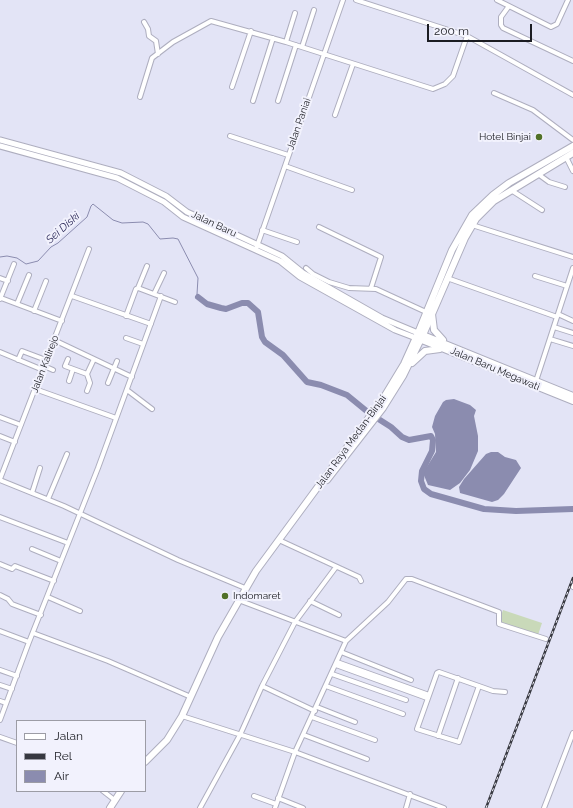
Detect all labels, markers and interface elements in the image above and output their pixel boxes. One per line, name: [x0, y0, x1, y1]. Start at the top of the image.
scale bar: [429, 16, 534, 42]
text: 200 m: [434, 24, 469, 38]
street label: Jalan Paniai: [285, 97, 313, 151]
place label: Hotel Binjai: [479, 131, 531, 143]
marker: Hotel Binjai: [534, 132, 544, 142]
street label: Jalan Baru: [190, 208, 238, 240]
water label: Sei Diski: [43, 209, 83, 247]
street label: Jalan Kalirejo: [28, 333, 62, 395]
street label: Jalan Baru Megawati: [449, 345, 541, 393]
street label: Jalan Raya Medan-Binjai: [313, 393, 389, 491]
place label: Indomaret: [233, 590, 281, 602]
marker: Indomaret: [220, 591, 230, 601]
legend: [16, 720, 146, 792]
text: Jalan: [54, 729, 83, 743]
text: Rel: [54, 749, 72, 763]
text: Air: [54, 769, 69, 783]

